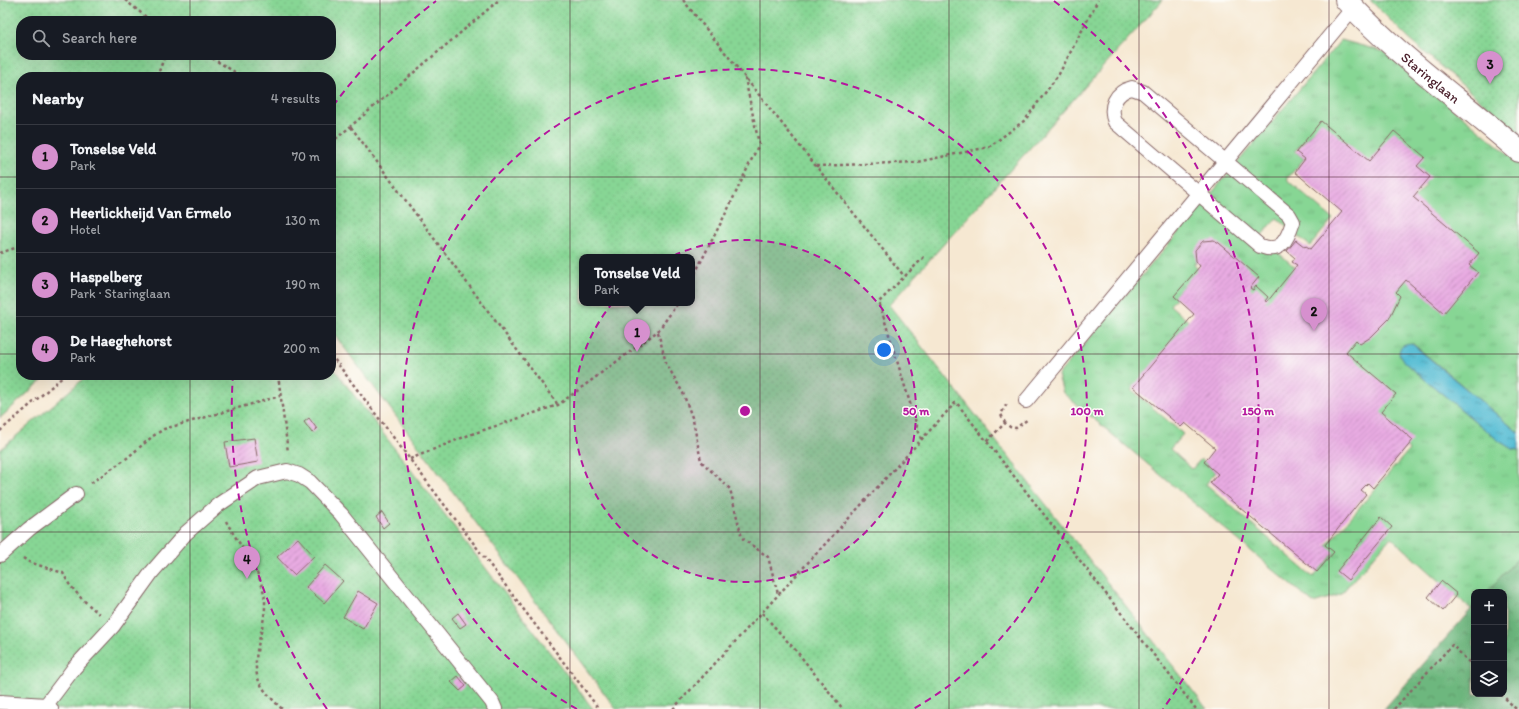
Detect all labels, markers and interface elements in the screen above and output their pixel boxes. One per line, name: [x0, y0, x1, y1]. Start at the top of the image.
search box: [16, 16, 336, 60]
icon: search: [30, 27, 52, 49]
text: Search here: [62, 29, 137, 47]
street label: Staringlaan: [1398, 49, 1463, 107]
pin: 3: [1477, 51, 1503, 84]
text: Nearby: [32, 88, 84, 108]
text: 4 results: [271, 91, 320, 106]
text: Tonselse Veld: [70, 140, 156, 158]
text: 1: [42, 149, 48, 164]
text: 70 m: [292, 149, 320, 164]
text: Park: [70, 158, 96, 173]
text: Heerlickheijd Van Ermelo: [70, 204, 231, 222]
text: 2: [42, 213, 48, 228]
text: 130 m: [285, 213, 320, 228]
text: Hotel: [70, 222, 100, 237]
popup: [579, 254, 695, 306]
text: Tonselse Veld: [594, 264, 680, 282]
text: Haspelberg: [70, 268, 142, 286]
text: 3: [41, 277, 49, 292]
text: 190 m: [285, 277, 320, 292]
text: Park: [594, 282, 619, 297]
text: Park · Staringlaan: [70, 286, 170, 301]
pin: 2: [1301, 298, 1327, 331]
pin: 1: [624, 319, 650, 352]
text: De Haeghehorst: [70, 332, 172, 350]
your location: [874, 340, 894, 360]
text: 4: [41, 341, 49, 356]
text: 200 m: [283, 341, 320, 356]
text: Park: [70, 350, 96, 365]
centre of rings: [738, 404, 752, 418]
text: 50 m: [903, 404, 930, 418]
text: 100 m: [1070, 404, 1104, 418]
text: 150 m: [1242, 404, 1275, 418]
pin: 4: [234, 546, 260, 579]
map controls: [1471, 589, 1507, 697]
button: +: [1471, 589, 1507, 625]
button: −: [1471, 625, 1507, 661]
button: layers: [1471, 661, 1507, 697]

